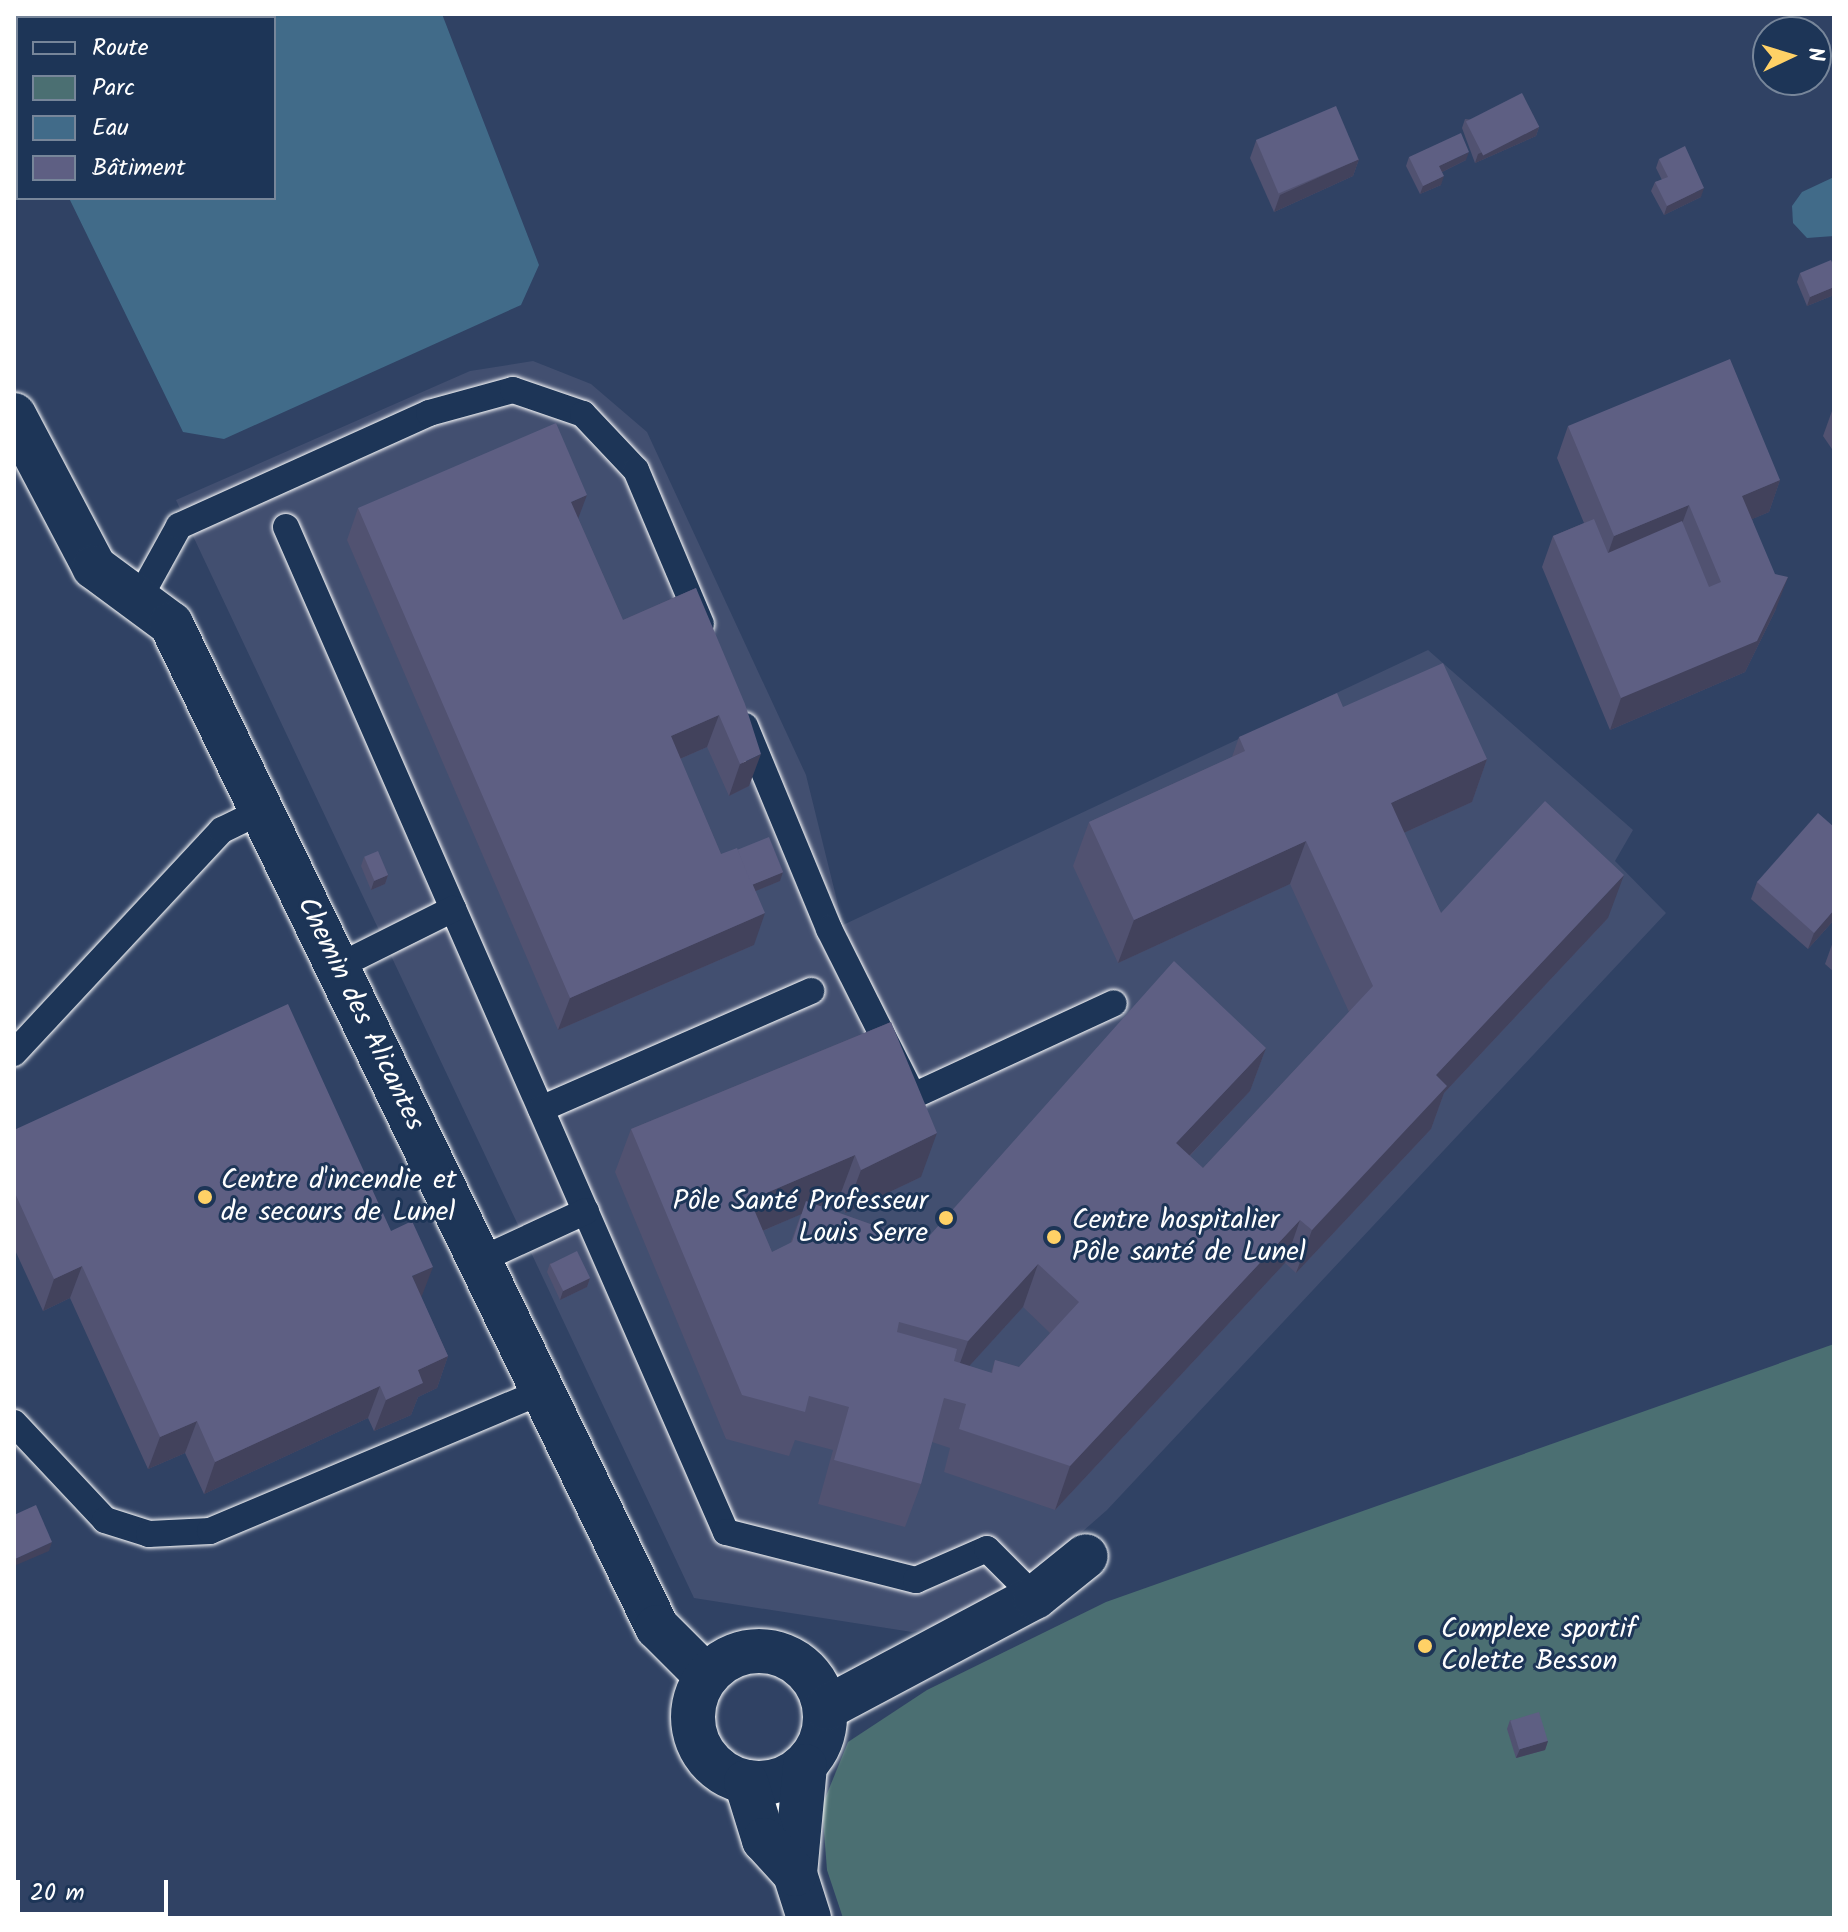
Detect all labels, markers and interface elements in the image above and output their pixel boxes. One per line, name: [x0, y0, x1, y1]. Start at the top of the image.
legend: [16, 16, 276, 200]
north arrow: [1752, 16, 1832, 96]
text: Route: [92, 29, 149, 68]
text: N: [1797, 46, 1832, 63]
text: Parc: [92, 69, 135, 108]
text: Eau: [92, 109, 129, 148]
text: Bâtiment: [92, 149, 186, 188]
street label: Chemin des Alicantes: [289, 892, 431, 1136]
place label: Centre d'incendie et de secours de Lunel: [221, 1164, 457, 1230]
place label: Pôle Santé Professeur Louis Serre: [673, 1185, 928, 1251]
marker: Centre d'incendie et de secours de Lunel: [196, 1188, 214, 1206]
place label: Centre hospitalier Pôle santé de Lunel: [1072, 1204, 1306, 1270]
marker: Pôle Santé Professeur Louis Serre: [935, 1207, 957, 1229]
marker: Centre hospitalier Pôle santé de Lunel: [1043, 1226, 1065, 1248]
place label: Complexe sportif Colette Besson: [1441, 1613, 1637, 1679]
marker: Complexe sportif Colette Besson: [1416, 1637, 1434, 1655]
scale bar: [20, 1864, 172, 1914]
text: 20 m: [30, 1874, 85, 1913]

